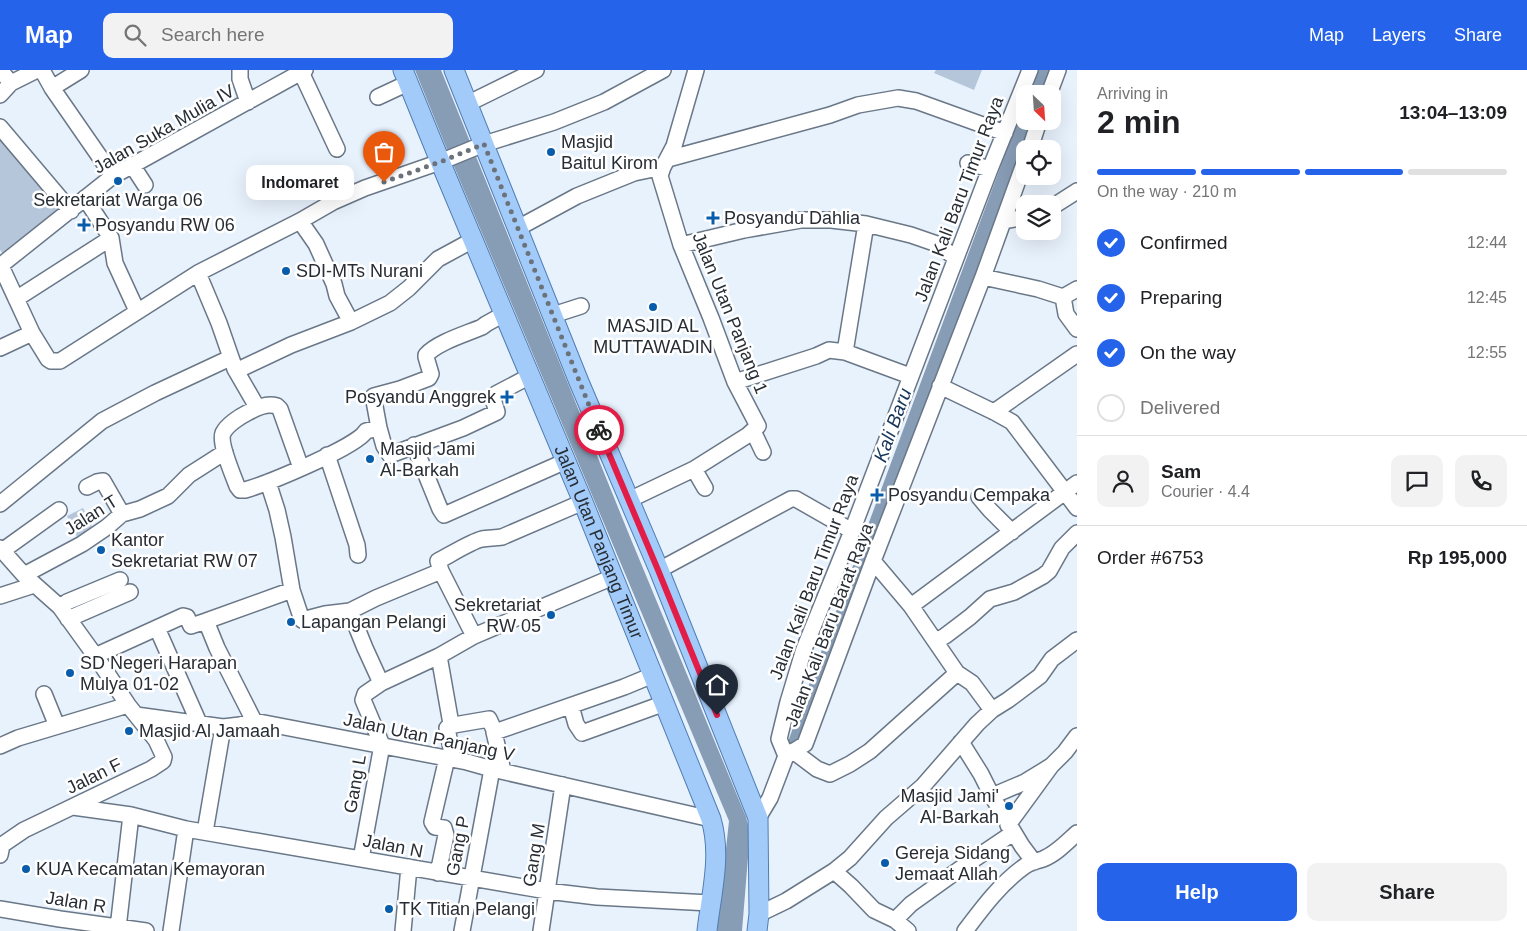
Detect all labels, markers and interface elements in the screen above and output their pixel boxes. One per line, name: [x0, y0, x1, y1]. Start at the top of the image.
search box: [103, 13, 453, 58]
text: Map: [25, 21, 73, 48]
icon: search: [121, 21, 149, 49]
text: Search here: [161, 24, 265, 45]
text: Map: [1309, 25, 1344, 45]
text: Layers: [1372, 25, 1426, 45]
text: Share: [1454, 25, 1502, 45]
street label: Jalan Suka Mulia IV: [90, 81, 238, 177]
north arrow: [1016, 85, 1061, 130]
map controls: [1016, 85, 1061, 240]
text: Arriving in: [1097, 85, 1168, 102]
street label: Jalan Kali Baru Timur Raya: [911, 93, 1008, 304]
text: 13:04–13:09: [1399, 102, 1507, 123]
text: 2 min: [1097, 104, 1181, 140]
pin: [363, 131, 405, 182]
place label: Masjid Baitul Kirom: [561, 132, 658, 173]
icon: bag: [370, 138, 398, 166]
button: locate: [1016, 140, 1061, 185]
marker: Masjid Baitul Kirom: [545, 146, 557, 158]
callout: Indomaret: [246, 164, 354, 200]
text: Indomaret: [261, 174, 339, 191]
marker: Sekretariat Warga 06: [112, 175, 124, 187]
text: On the way · 210 m: [1097, 183, 1237, 200]
place label: Sekretariat Warga 06: [33, 190, 203, 210]
button: layers: [1016, 195, 1061, 240]
place label: Posyandu Dahlia: [724, 208, 861, 228]
marker: Posyandu Dahlia: [706, 211, 720, 225]
place label: Posyandu RW 06: [95, 215, 235, 235]
marker: Posyandu RW 06: [77, 218, 91, 232]
street label: Jalan Utan Panjang 1: [688, 229, 772, 397]
icon: check: [1097, 229, 1125, 257]
text: Confirmed: [1140, 232, 1228, 253]
text: 12:44: [1467, 234, 1507, 251]
place label: SDI-MTs Nurani: [296, 261, 423, 281]
marker: SDI-MTs Nurani: [280, 265, 292, 277]
icon: check: [1097, 284, 1125, 312]
text: Preparing: [1140, 287, 1222, 308]
text: 12:45: [1467, 289, 1507, 306]
marker: MASJID AL MUTTAWADIN: [647, 301, 659, 313]
place label: MASJID AL MUTTAWADIN: [593, 316, 713, 357]
icon: check: [1097, 339, 1125, 367]
text: On the way: [1140, 342, 1236, 363]
text: 12:55: [1467, 344, 1507, 361]
water label: Kali Baru: [869, 385, 916, 465]
place label: Posyandu Anggrek: [345, 387, 497, 407]
marker: Posyandu Anggrek: [500, 390, 514, 404]
text: Delivered: [1140, 397, 1220, 418]
courier: [574, 405, 624, 455]
icon: bike: [585, 416, 613, 444]
place label: Masjid Jami Al-Barkah: [380, 439, 475, 480]
street label: Jalan Utan Panjang Timur: [550, 442, 647, 642]
marker: Masjid Jami Al-Barkah: [364, 453, 376, 465]
button: person: [1097, 455, 1149, 507]
button: chat: [1391, 455, 1443, 507]
button: phone: [1455, 455, 1507, 507]
text: Sam: [1161, 461, 1201, 482]
street label: Jalan Kali Baru Timur Raya: [766, 471, 863, 682]
text: Courier · 4.4: [1161, 483, 1250, 500]
place label: Posyandu Cempaka: [888, 485, 1051, 505]
marker: Posyandu Cempaka: [870, 488, 884, 502]
street label: Jalan T: [61, 491, 121, 539]
street label: Jalan Kali Baru Barat Raya: [781, 520, 877, 729]
place label: Kantor Sekretariat RW 07: [111, 530, 258, 571]
marker: Kantor Sekretariat RW 07: [95, 544, 107, 556]
text: Order #6753: [1097, 547, 1204, 568]
text: Rp 195,000: [1408, 547, 1507, 568]
place label: Sekretariat RW 05: [454, 595, 541, 636]
marker: Sekretariat RW 05: [545, 609, 557, 621]
place label: Lapangan Pelangi: [301, 612, 446, 632]
marker: Lapangan Pelangi: [285, 616, 297, 628]
place label: SD Negeri Harapan Mulya 01-02: [80, 653, 237, 694]
pin: [696, 664, 738, 715]
marker: SD Negeri Harapan Mulya 01-02: [64, 667, 76, 679]
icon: home: [703, 671, 731, 699]
street label: Jalan Utan Panjang V: [342, 709, 516, 765]
place label: Masjid Al Jamaah: [139, 721, 280, 741]
marker: Masjid Al Jamaah: [123, 725, 135, 737]
street label: Gang L: [340, 753, 370, 815]
street label: Jalan F: [63, 754, 125, 798]
place label: Masjid Jami' Al-Barkah: [901, 786, 999, 827]
marker: Masjid Jami' Al-Barkah: [1003, 800, 1015, 812]
street label: Gang P: [442, 814, 474, 878]
street label: Gang M: [519, 822, 549, 888]
street label: Jalan N: [361, 830, 425, 862]
place label: Gereja Sidang Jemaat Allah: [895, 843, 1010, 884]
marker: Gereja Sidang Jemaat Allah: [879, 857, 891, 869]
place label: KUA Kecamatan Kemayoran: [36, 859, 265, 879]
marker: KUA Kecamatan Kemayoran: [20, 863, 32, 875]
button: Help: [1097, 863, 1297, 921]
button: Share: [1307, 863, 1507, 921]
street label: Jalan R: [44, 887, 108, 917]
place label: TK Titian Pelangi: [399, 899, 535, 919]
marker: TK Titian Pelangi: [383, 903, 395, 915]

